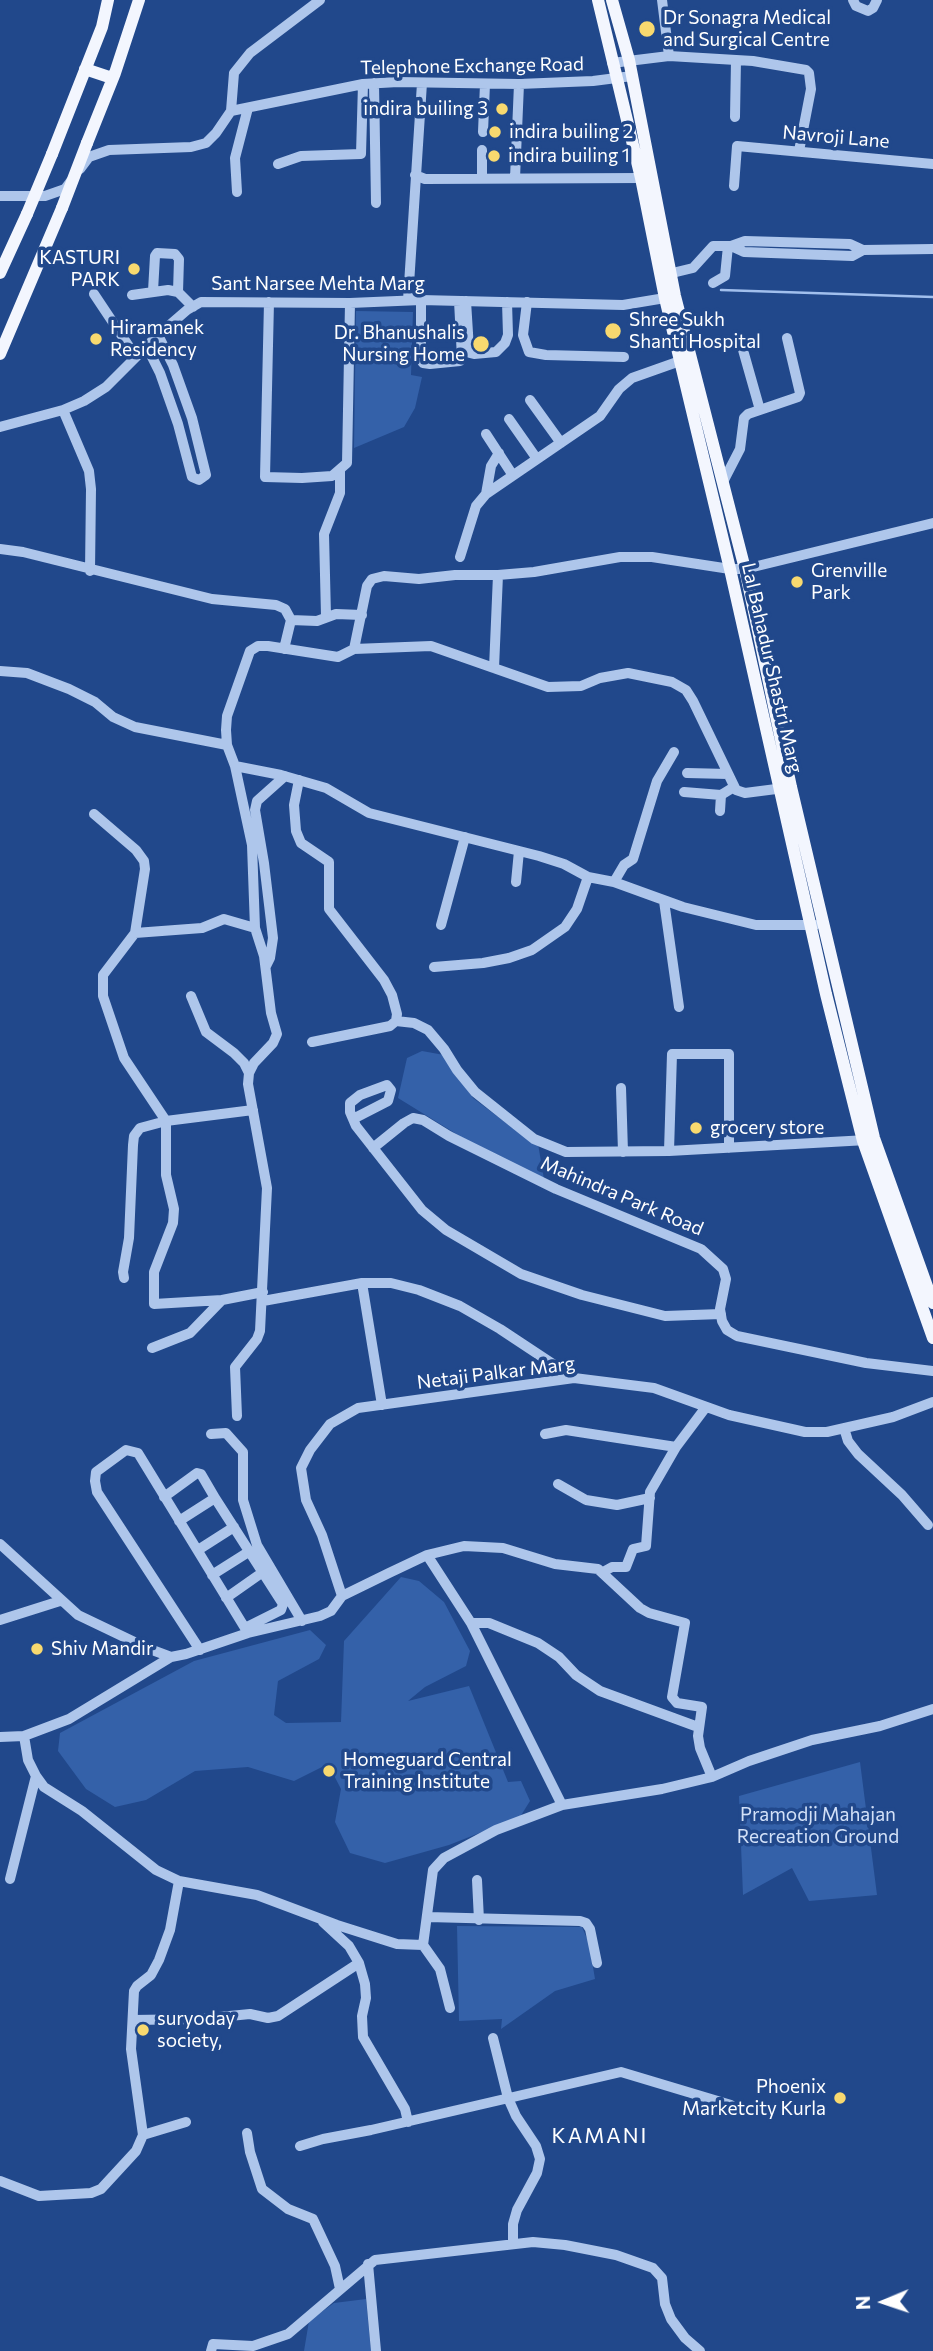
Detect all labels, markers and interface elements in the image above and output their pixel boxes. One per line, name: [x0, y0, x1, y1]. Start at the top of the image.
place label: Dr Sonagra Medical and Surgical Centre: [663, 7, 831, 51]
marker: Dr Sonagra Medical and Surgical Centre: [637, 19, 657, 39]
street label: Telephone Exchange Road: [360, 53, 584, 79]
place label: indira builing 3: [363, 98, 488, 120]
marker: indira builing 3: [494, 101, 510, 117]
place label: indira builing 2: [509, 121, 633, 143]
street label: Navroji Lane: [781, 121, 891, 153]
marker: indira builing 2: [487, 124, 503, 140]
place label: indira builing 1: [508, 145, 630, 167]
marker: indira builing 1: [486, 148, 502, 164]
place label: KASTURI PARK: [39, 247, 120, 291]
marker: KASTURI PARK: [126, 261, 142, 277]
street label: Sant Narsee Mehta Marg: [211, 273, 425, 295]
place label: Shree Sukh Shanti Hospital: [629, 309, 761, 353]
place label: Hiramanek Residency: [110, 317, 204, 361]
marker: Shree Sukh Shanti Hospital: [603, 321, 623, 341]
place label: Dr. Bhanushalis Nursing Home: [334, 322, 465, 366]
marker: Hiramanek Residency: [88, 331, 104, 347]
marker: Dr. Bhanushalis Nursing Home: [471, 334, 491, 354]
street label: Lal Bahadur Shastri Marg: [737, 560, 807, 776]
place label: Grenville Park: [811, 560, 887, 604]
marker: Grenville Park: [789, 574, 805, 590]
place label: grocery store: [710, 1117, 824, 1139]
marker: grocery store: [688, 1120, 704, 1136]
street label: Mahindra Park Road: [537, 1151, 707, 1241]
street label: Netaji Palkar Marg: [416, 1352, 576, 1394]
place label: Shiv Mandir: [51, 1638, 154, 1660]
marker: Shiv Mandir: [29, 1641, 45, 1657]
place label: Homeguard Central Training Institute: [343, 1749, 512, 1793]
marker: Homeguard Central Training Institute: [321, 1763, 337, 1779]
park label: Pramodji Mahajan Recreation Ground: [737, 1804, 899, 1848]
place label: suryoday society,: [157, 2008, 235, 2052]
marker: suryoday society,: [135, 2022, 151, 2038]
place label: Phoenix Marketcity Kurla: [682, 2076, 826, 2120]
marker: Phoenix Marketcity Kurla: [832, 2090, 848, 2106]
district label: KAMANI: [552, 2123, 648, 2149]
north arrow: [849, 2267, 919, 2337]
text: N: [851, 2295, 874, 2310]

